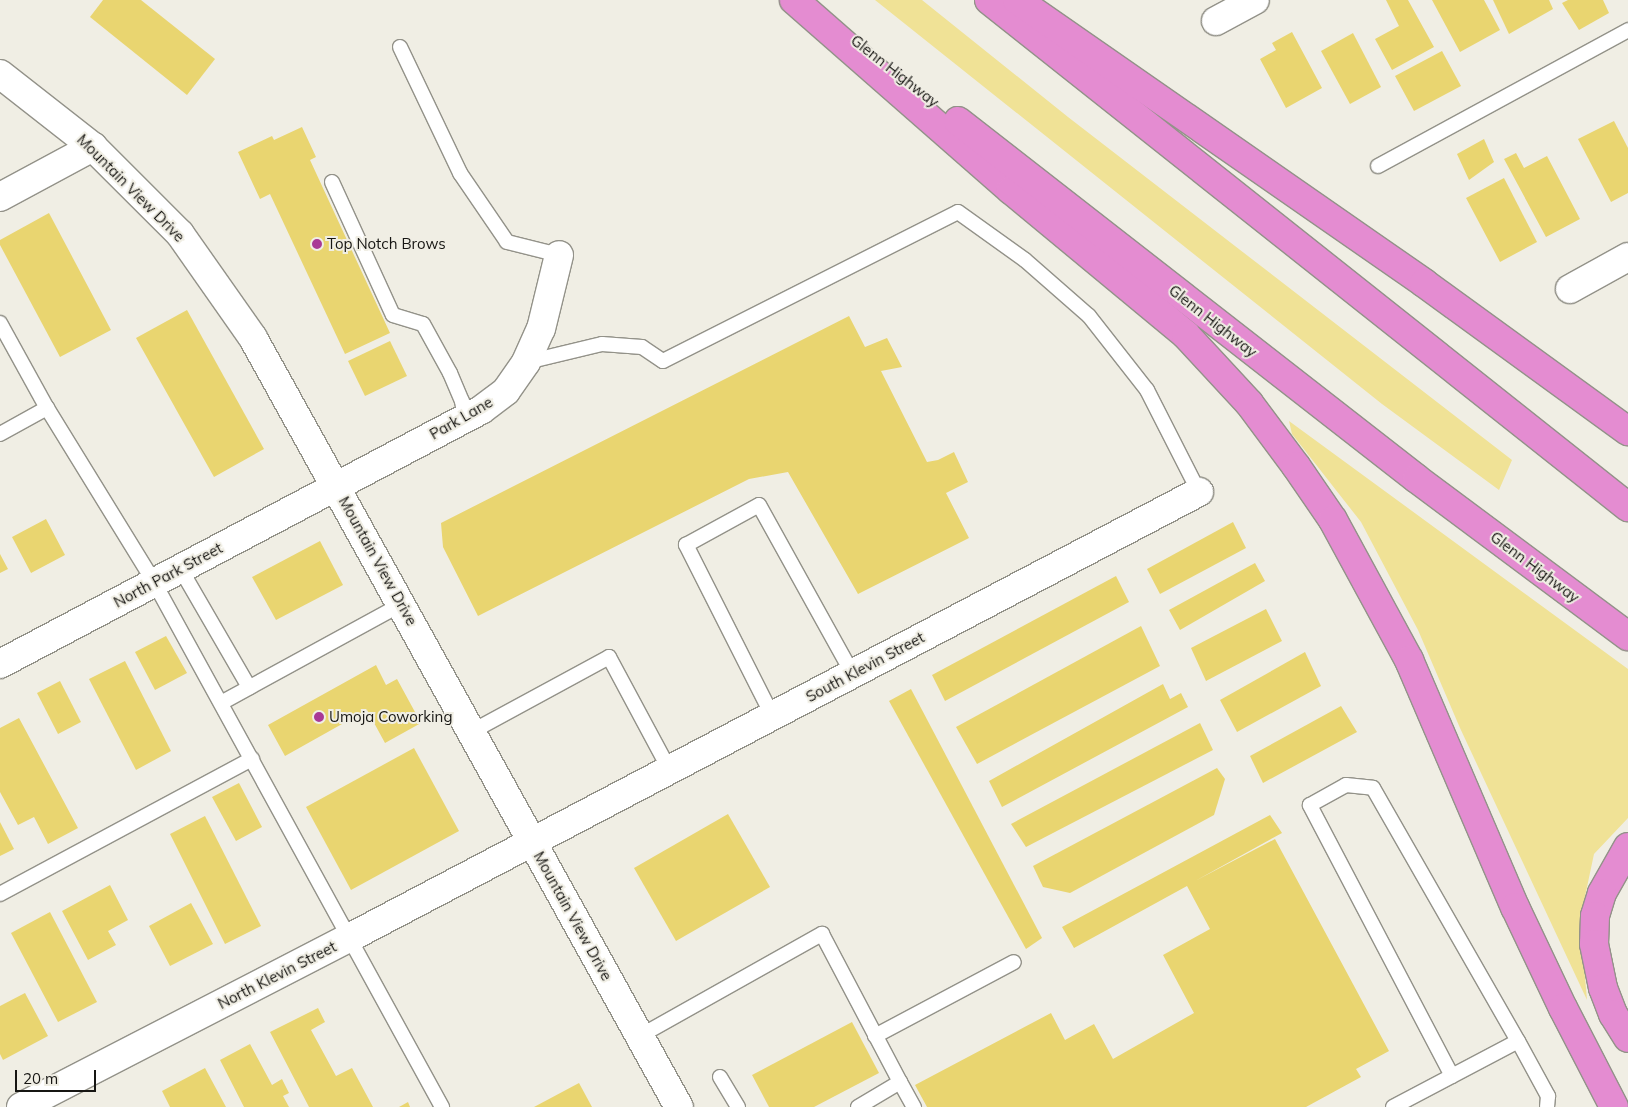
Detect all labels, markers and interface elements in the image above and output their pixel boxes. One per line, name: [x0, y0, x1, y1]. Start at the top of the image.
street label: Glenn Highway: [847, 31, 943, 111]
street label: Mountain View Drive: [73, 130, 189, 246]
place label: Top Notch Brows: [327, 235, 446, 253]
marker: Top Notch Brows: [311, 238, 323, 250]
street label: Glenn Highway: [1165, 281, 1261, 361]
street label: Park Lane: [426, 393, 496, 443]
street label: Mountain View Drive: [335, 493, 421, 629]
street label: Glenn Highway: [1487, 528, 1583, 606]
street label: North Park Street: [111, 539, 225, 611]
street label: South Klevin Street: [803, 628, 927, 706]
place label: Umoja Coworking: [329, 708, 452, 726]
marker: Umoja Coworking: [313, 711, 325, 723]
street label: Mountain View Drive: [530, 848, 616, 984]
street label: North Klevin Street: [215, 937, 339, 1013]
scale bar: [18, 1060, 99, 1092]
text: 20 m: [23, 1069, 58, 1088]

